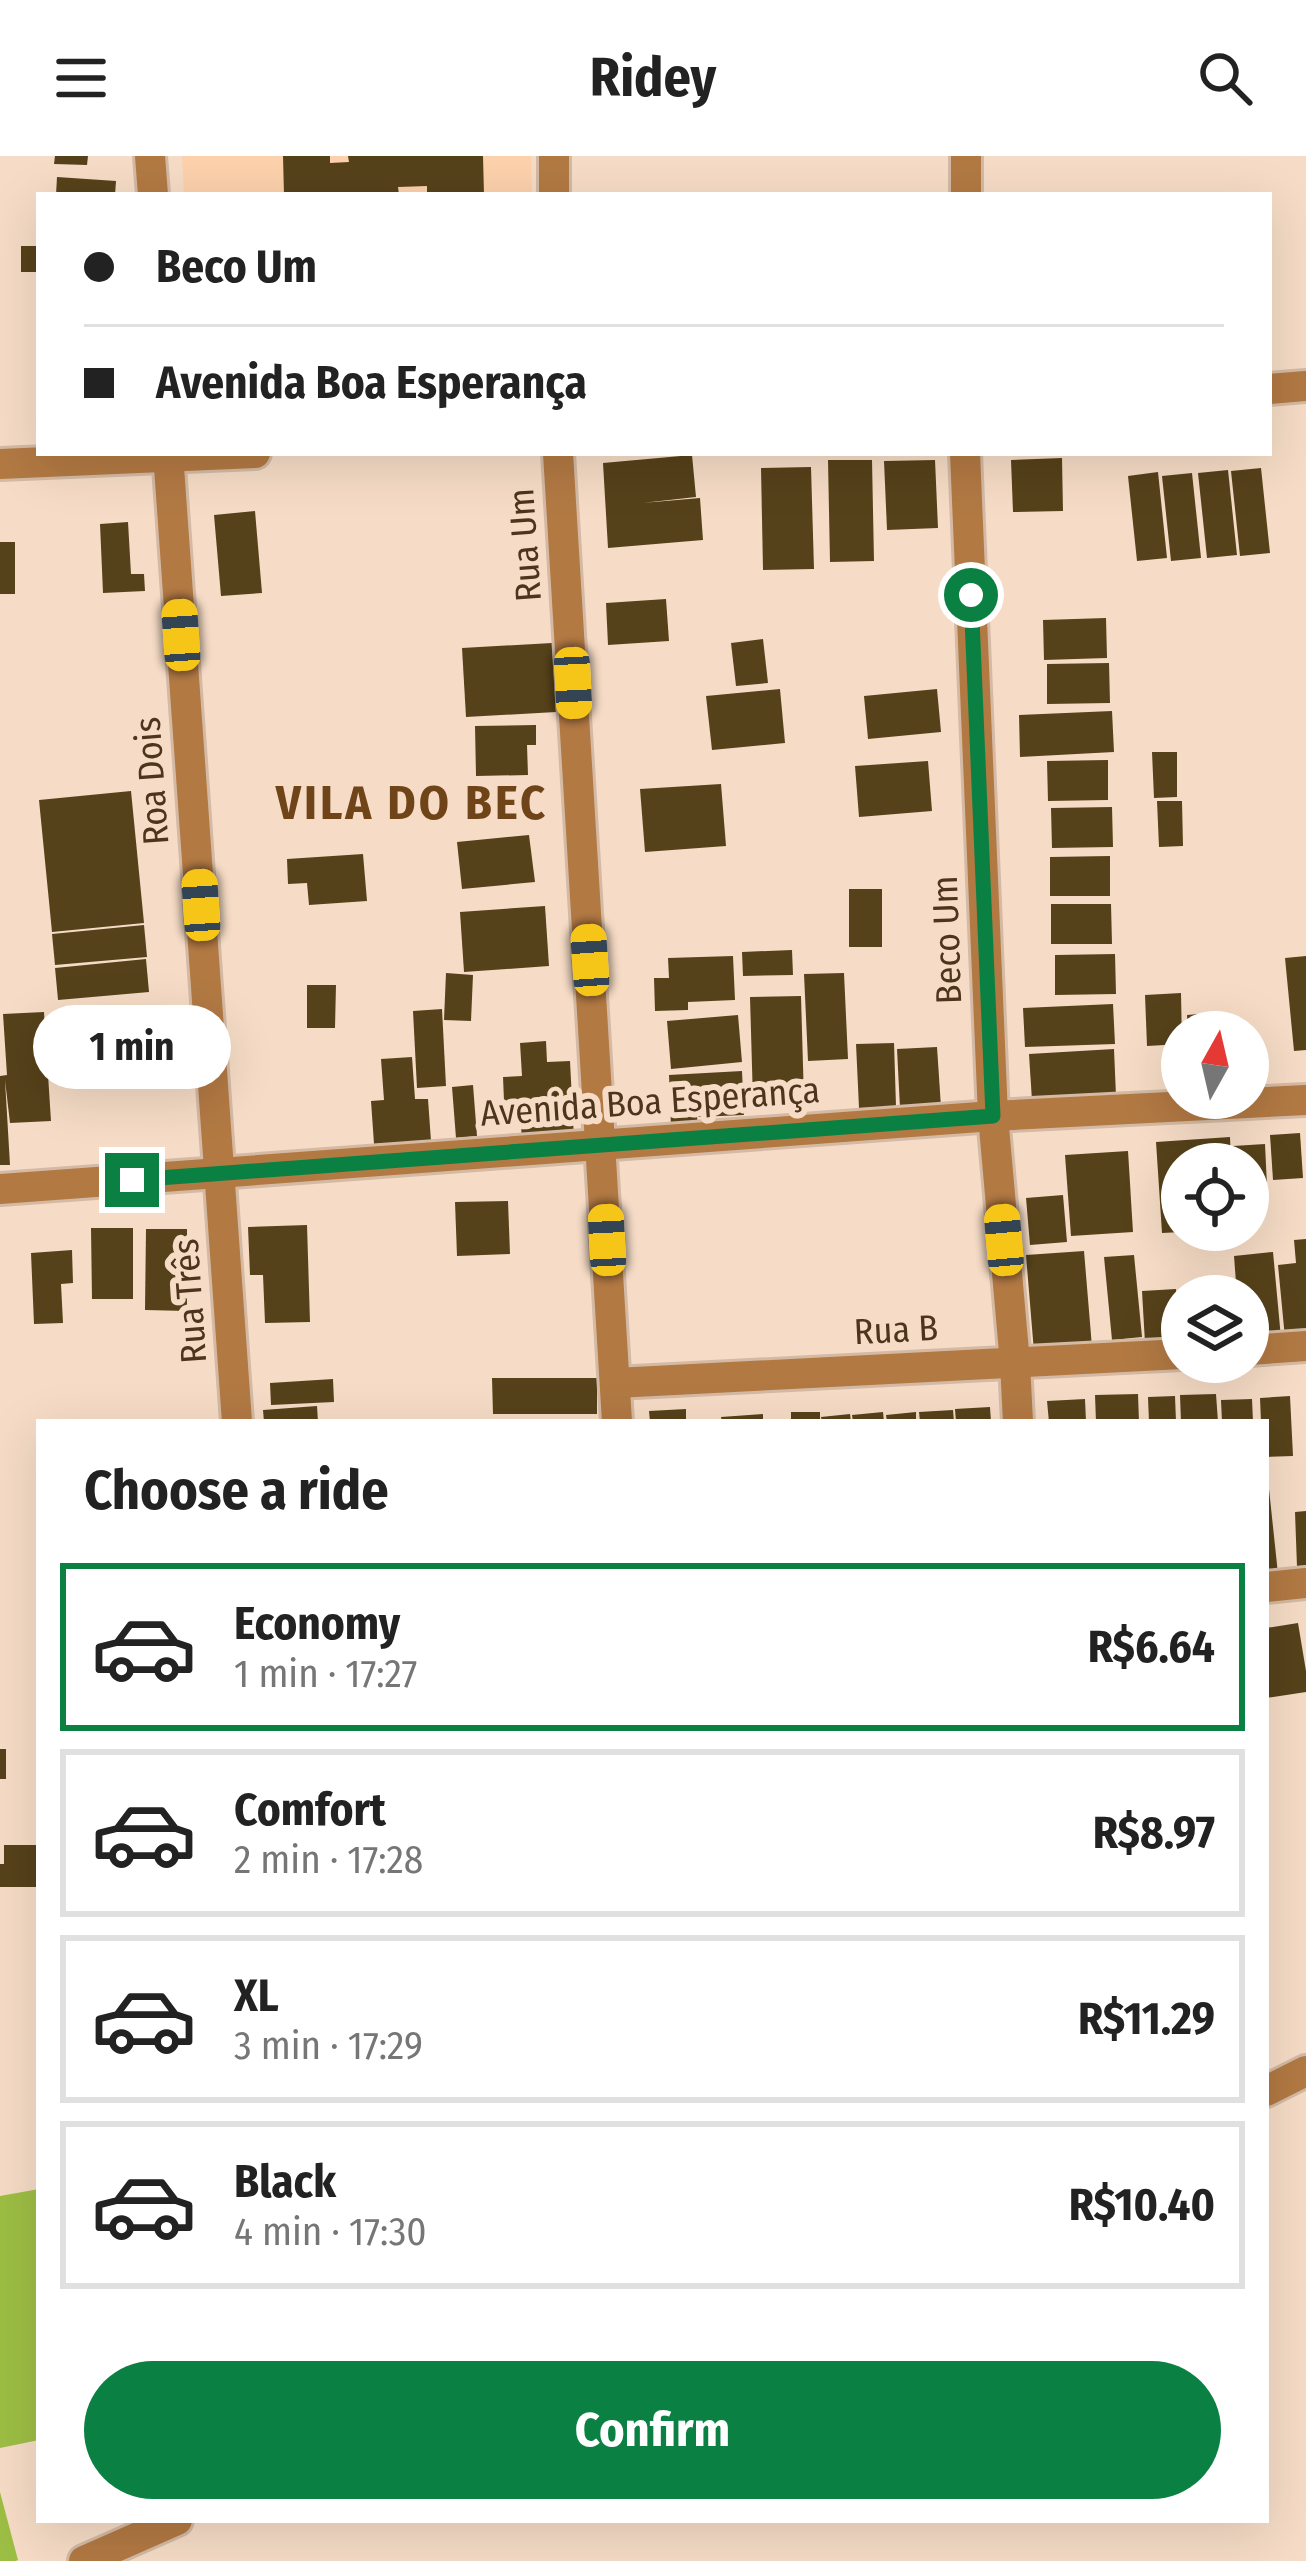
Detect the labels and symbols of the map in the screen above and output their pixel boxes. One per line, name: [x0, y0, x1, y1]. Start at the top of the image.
street label: Rua Um: [499, 487, 551, 603]
route start: [944, 568, 998, 622]
car: [161, 598, 201, 672]
car: [553, 646, 593, 720]
street label: Roa Dois: [126, 716, 178, 846]
district label: VILA DO BEC: [275, 774, 548, 832]
car: [181, 868, 221, 942]
street label: Beco Um: [923, 875, 971, 1005]
car: [570, 923, 610, 997]
callout: 1 min: [33, 1006, 231, 1090]
north arrow: [1161, 1011, 1269, 1119]
street label: Avenida Boa Esperança: [479, 1068, 821, 1136]
route end: [105, 1153, 159, 1207]
car: [587, 1203, 627, 1277]
car: [983, 1203, 1025, 1277]
street label: Rua Três: [164, 1237, 216, 1365]
street label: Rua B: [853, 1306, 939, 1354]

